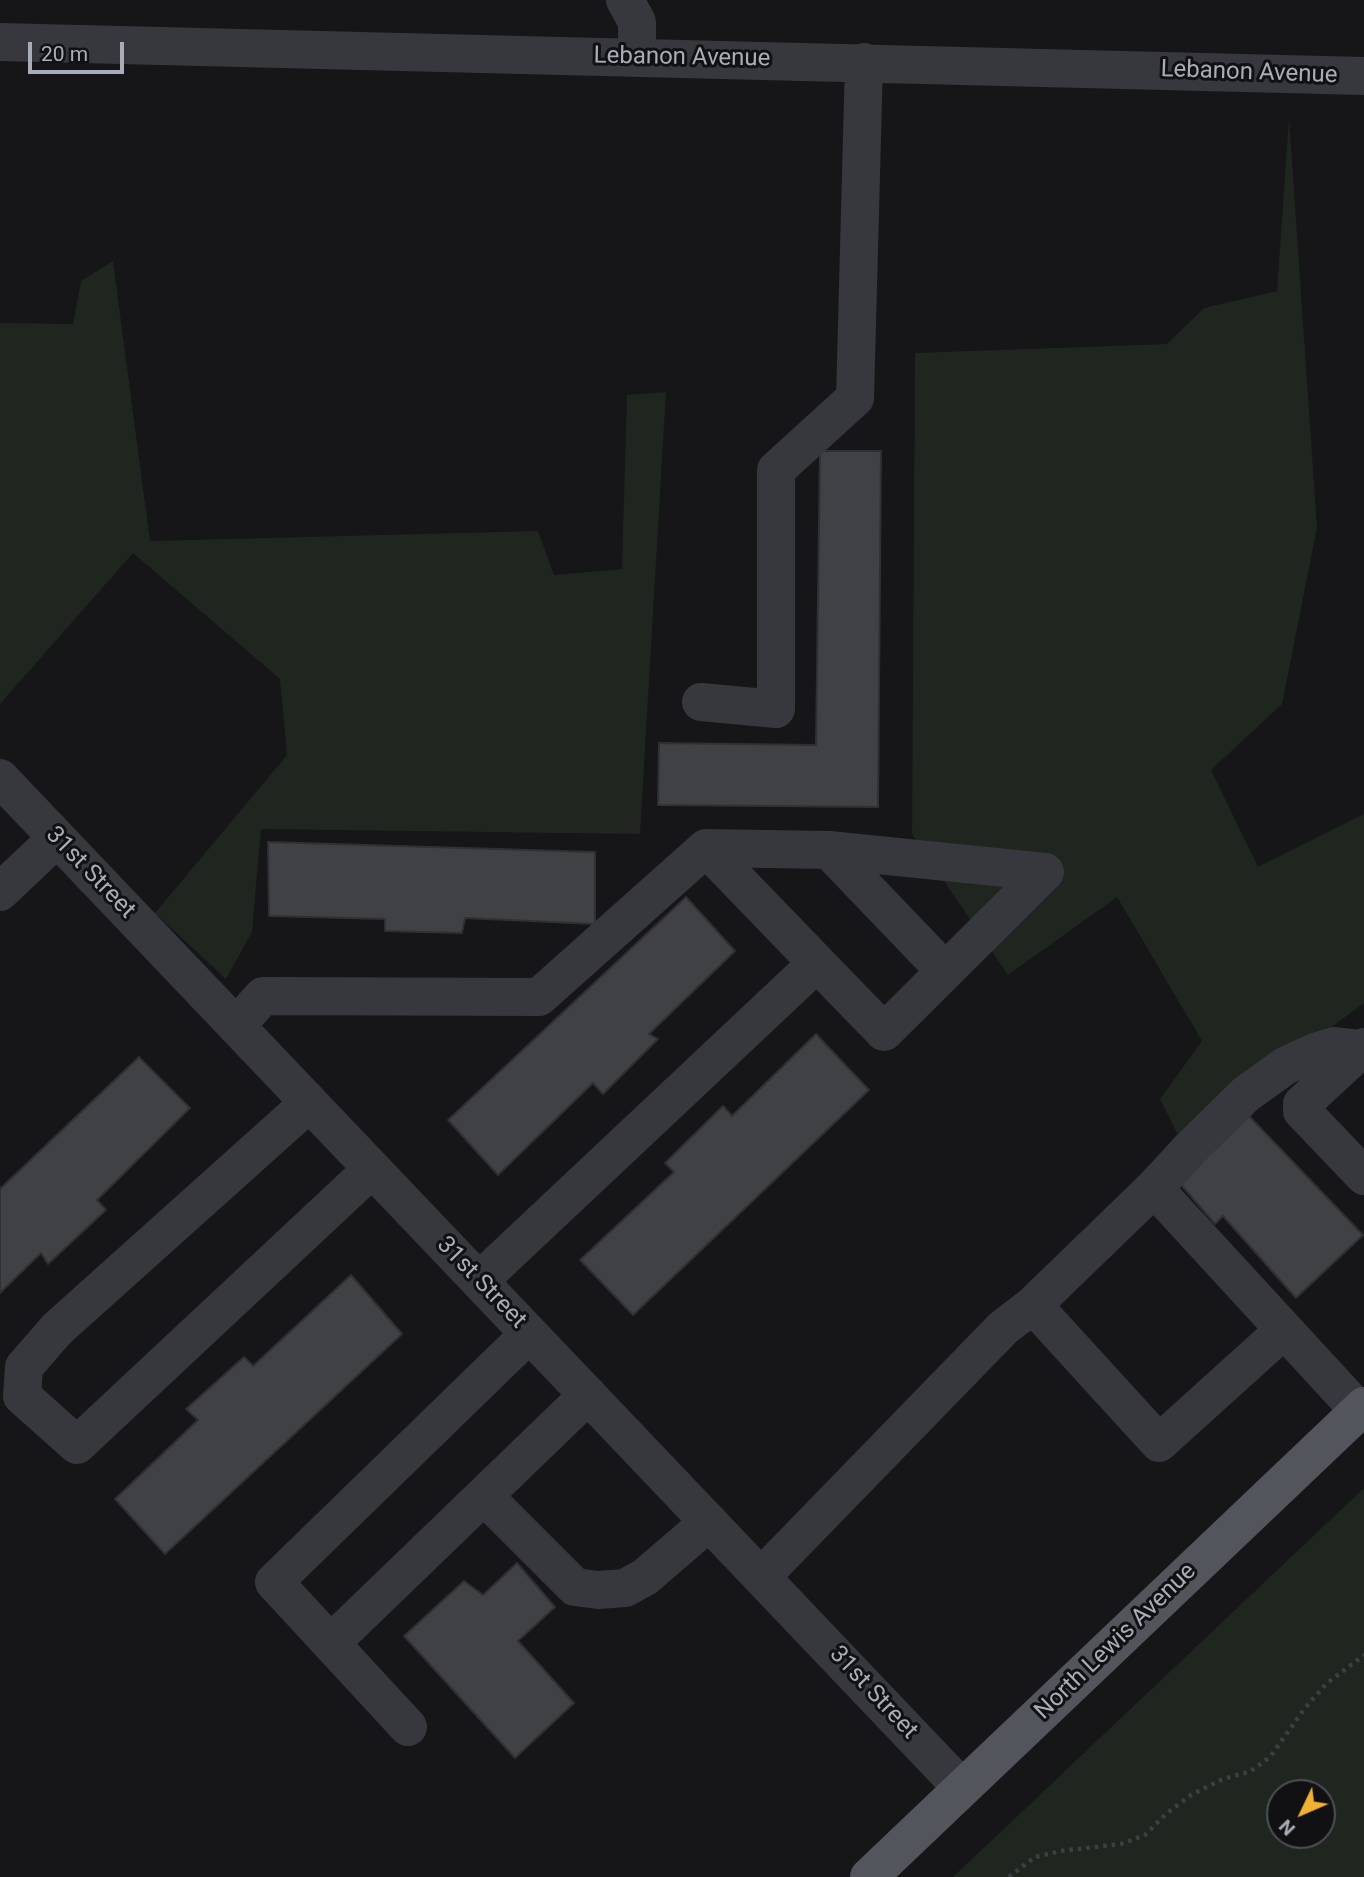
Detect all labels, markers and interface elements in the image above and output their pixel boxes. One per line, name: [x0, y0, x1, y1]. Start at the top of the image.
scale bar: [32, 28, 128, 72]
text: 20 m: [41, 42, 88, 66]
street label: Lebanon Avenue: [593, 42, 771, 74]
street label: Lebanon Avenue: [1160, 56, 1338, 90]
street label: 31st Street: [39, 821, 141, 925]
street label: 31st Street: [430, 1231, 532, 1335]
street label: North Lewis Avenue: [1029, 1558, 1203, 1726]
street label: 31st Street: [823, 1641, 923, 1745]
north arrow: [1266, 1779, 1336, 1849]
text: N: [1274, 1815, 1300, 1840]

